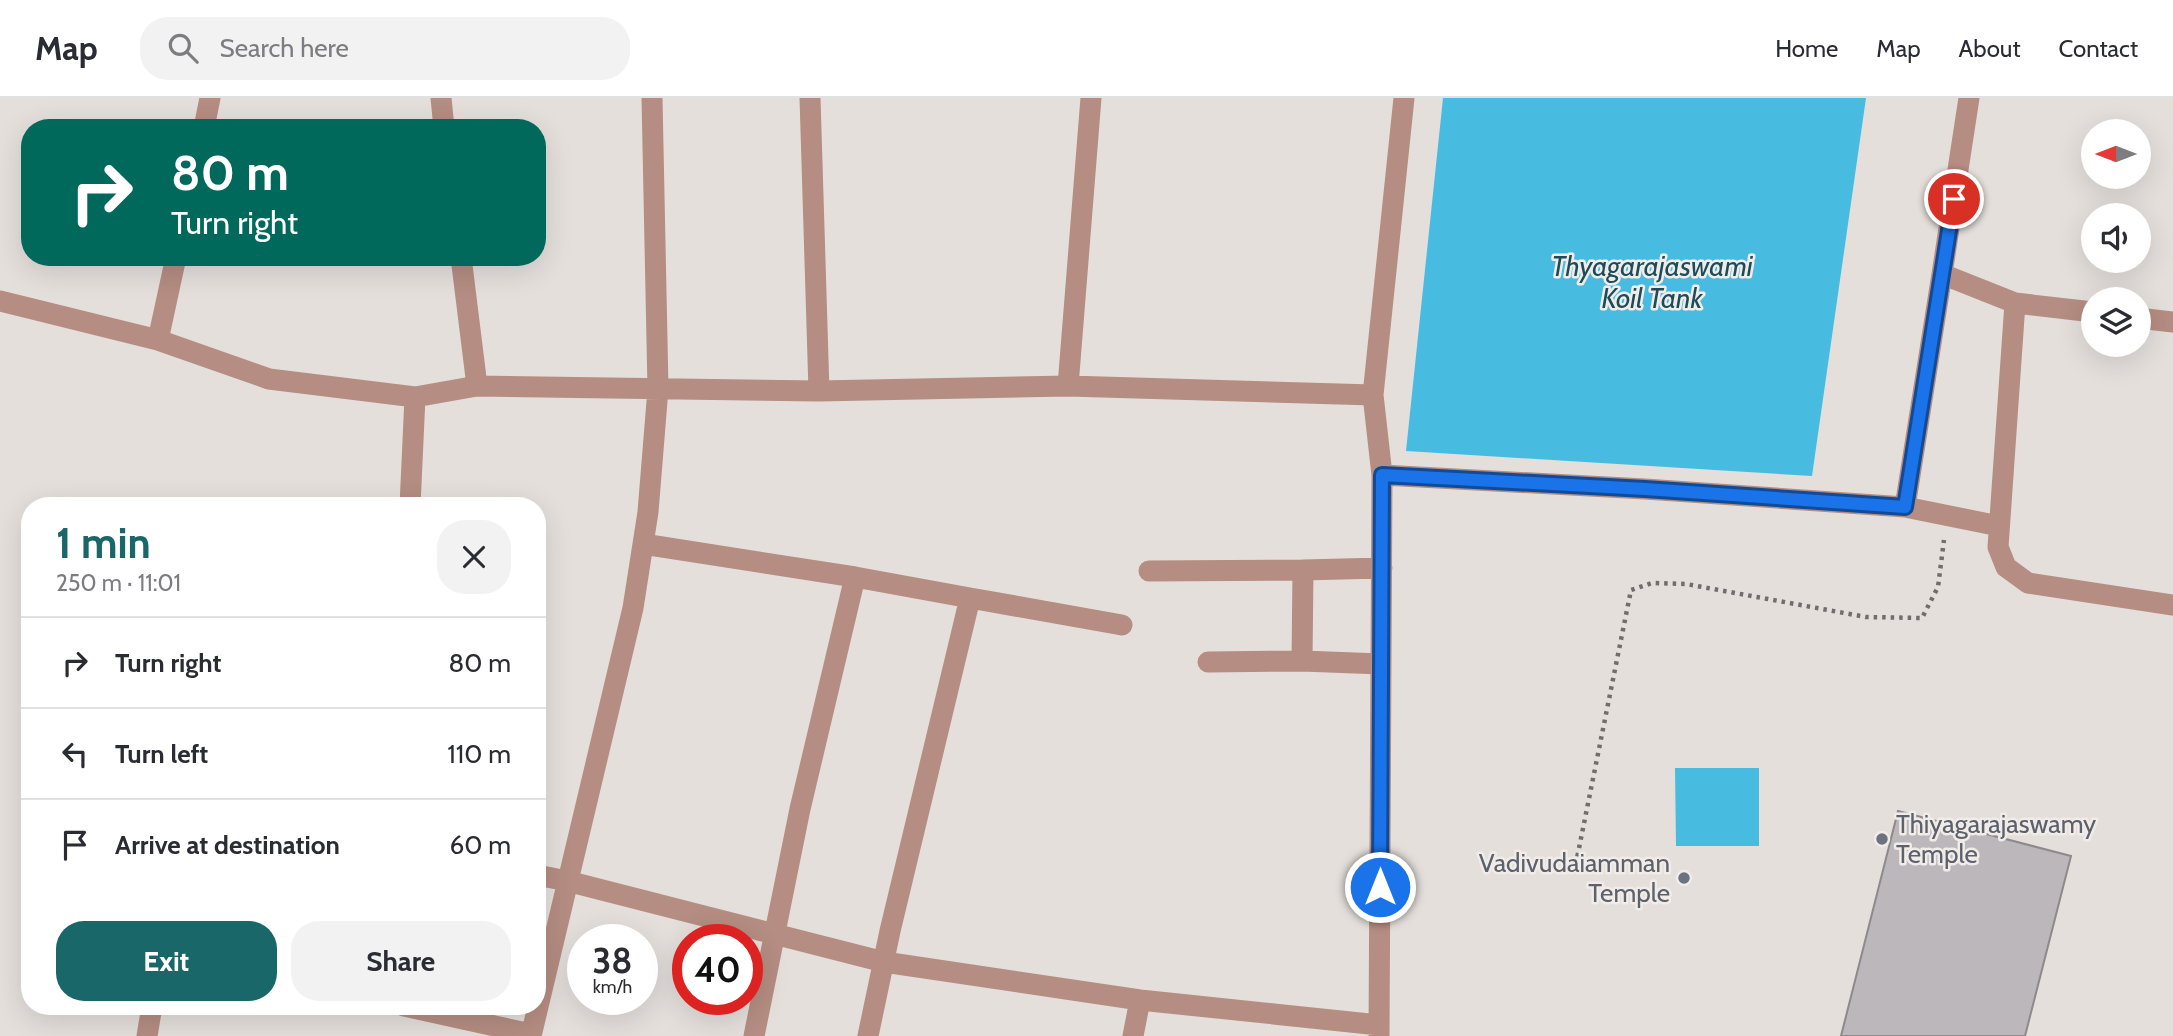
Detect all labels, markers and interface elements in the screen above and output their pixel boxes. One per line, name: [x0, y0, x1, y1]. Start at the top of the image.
search box: [140, 17, 630, 80]
text: Map: [35, 28, 98, 68]
icon: search: [164, 29, 202, 67]
text: Search here: [220, 32, 349, 64]
text: Home: [1775, 34, 1838, 63]
text: Map: [1876, 34, 1921, 63]
text: About: [1959, 34, 2021, 63]
text: Contact: [2059, 34, 2138, 63]
north arrow: [2081, 119, 2151, 189]
map controls: [2081, 119, 2151, 357]
text: 80 m: [171, 143, 289, 202]
icon: right: [56, 147, 147, 238]
pin: [1924, 169, 1984, 229]
icon: arrive: [1935, 180, 1973, 218]
text: Turn right: [171, 203, 298, 242]
button: sound: [2081, 203, 2151, 273]
water label: Thyagarajaswami Koil Tank: [1551, 249, 1754, 315]
button: layers: [2081, 287, 2151, 357]
text: 1 min: [56, 517, 151, 569]
button: close: [437, 520, 511, 594]
text: 250 m · 11:01: [56, 569, 181, 597]
icon: right: [56, 644, 94, 682]
text: Turn right: [115, 647, 221, 679]
text: 80 m: [448, 647, 511, 679]
icon: left: [56, 735, 94, 773]
text: Turn left: [115, 738, 208, 770]
text: 110 m: [447, 738, 511, 770]
place label: Thiyagarajaswamy Temple: [1896, 808, 2096, 870]
icon: arrive: [56, 826, 94, 864]
text: Arrive at destination: [115, 829, 340, 861]
text: 60 m: [449, 829, 511, 861]
marker: Thiyagarajaswamy Temple: [1874, 831, 1890, 847]
place label: Vadivudaiamman Temple: [1479, 847, 1670, 909]
position arrow: [1343, 850, 1417, 924]
marker: Vadivudaiamman Temple: [1676, 870, 1692, 886]
button: Exit: [56, 921, 277, 1001]
button: Share: [291, 921, 511, 1001]
speed limit sign: 40: [672, 924, 763, 1015]
text: 38: [592, 939, 633, 982]
text: km/h: [593, 976, 632, 998]

